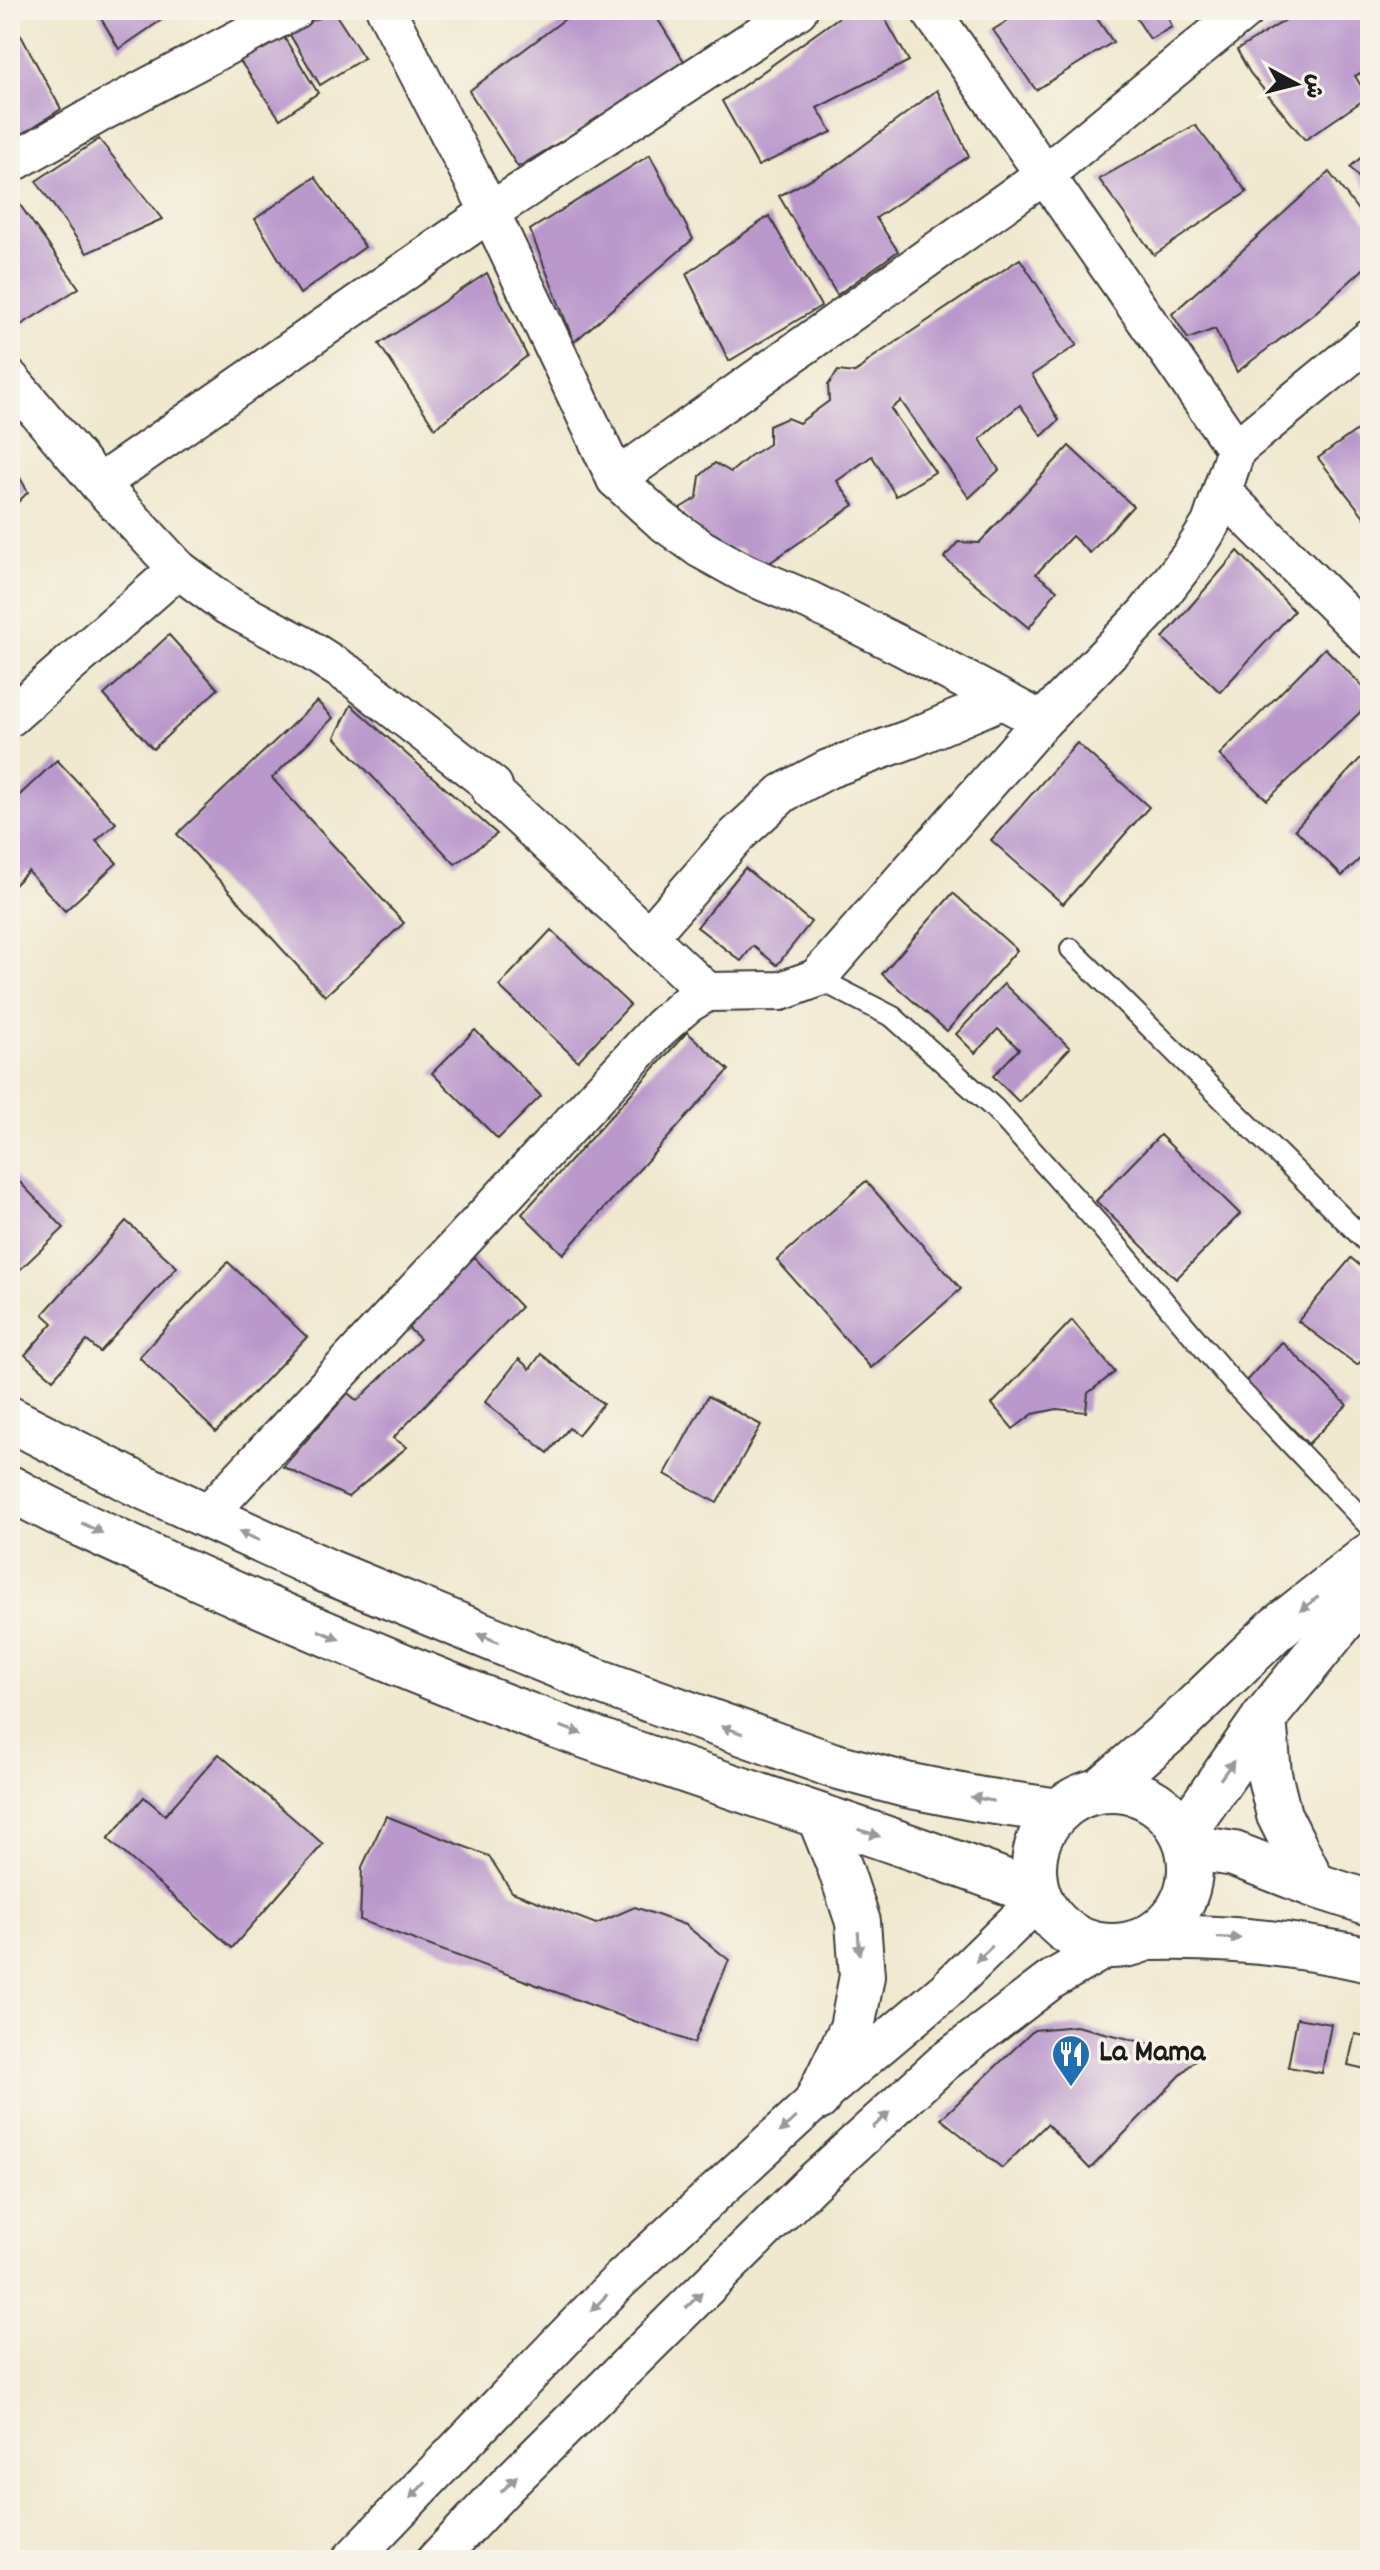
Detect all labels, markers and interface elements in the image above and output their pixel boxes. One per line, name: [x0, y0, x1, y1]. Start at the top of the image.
north arrow: [1256, 44, 1336, 124]
text: ش: [1296, 72, 1329, 100]
one-way arrow: [80, 1521, 103, 1535]
one-way arrow: [238, 1529, 261, 1543]
one-way arrow: [1299, 1595, 1319, 1611]
one-way arrow: [317, 1628, 341, 1641]
one-way arrow: [476, 1632, 500, 1645]
one-way arrow: [559, 1724, 583, 1737]
one-way arrow: [719, 1724, 743, 1736]
one-way arrow: [1219, 1759, 1234, 1780]
one-way arrow: [969, 1793, 994, 1805]
one-way arrow: [858, 1827, 882, 1839]
one-way arrow: [853, 1931, 866, 1956]
one-way arrow: [1217, 1931, 1242, 1944]
one-way arrow: [975, 1944, 994, 1963]
place label: La Mama: [1099, 2031, 1206, 2077]
restaurant icon: La Mama: [1050, 2033, 1092, 2088]
one-way arrow: [871, 2111, 890, 2129]
one-way arrow: [779, 2116, 798, 2134]
one-way arrow: [684, 2292, 703, 2310]
one-way arrow: [590, 2293, 608, 2312]
one-way arrow: [499, 2475, 518, 2493]
one-way arrow: [410, 2480, 428, 2499]

